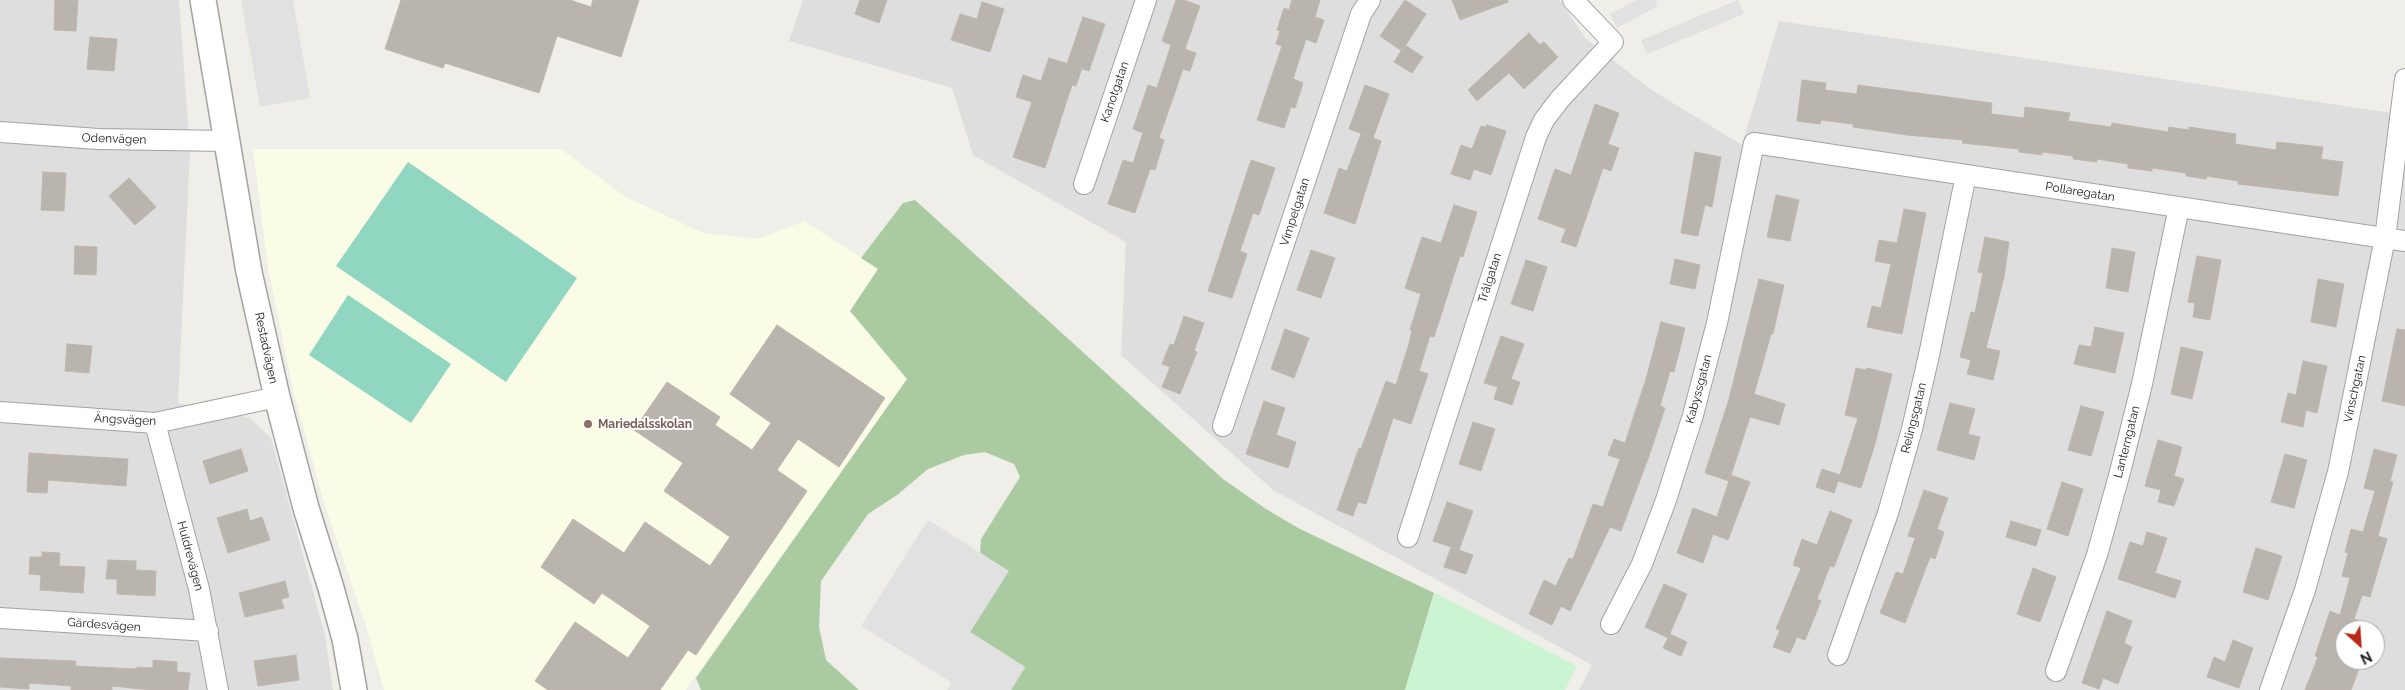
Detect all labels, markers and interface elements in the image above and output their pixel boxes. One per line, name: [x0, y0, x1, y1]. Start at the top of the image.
street label: Kanotgatan: [1098, 60, 1132, 124]
street label: Odenvägen: [81, 131, 147, 147]
street label: Vimpelgatan: [1277, 176, 1313, 248]
street label: Pollaregatan: [2044, 179, 2116, 205]
street label: Trålgatan: [1475, 251, 1505, 305]
street label: Restadvägen: [251, 311, 281, 385]
street label: Kabyssgatan: [1683, 353, 1715, 425]
street label: Vinschgatan: [2341, 354, 2369, 424]
street label: Relingsgatan: [1898, 381, 1930, 455]
street label: Lanterngatan: [2111, 404, 2143, 480]
street label: Ängsvägen: [93, 411, 157, 429]
place label: Mariedalsskolan: [598, 417, 692, 431]
marker: Mariedalsskolan: [582, 418, 594, 430]
street label: Huldrevägen: [174, 519, 206, 593]
street label: Gärdesvägen: [67, 615, 141, 635]
north arrow: [2335, 620, 2385, 670]
text: N: [2358, 648, 2374, 667]

